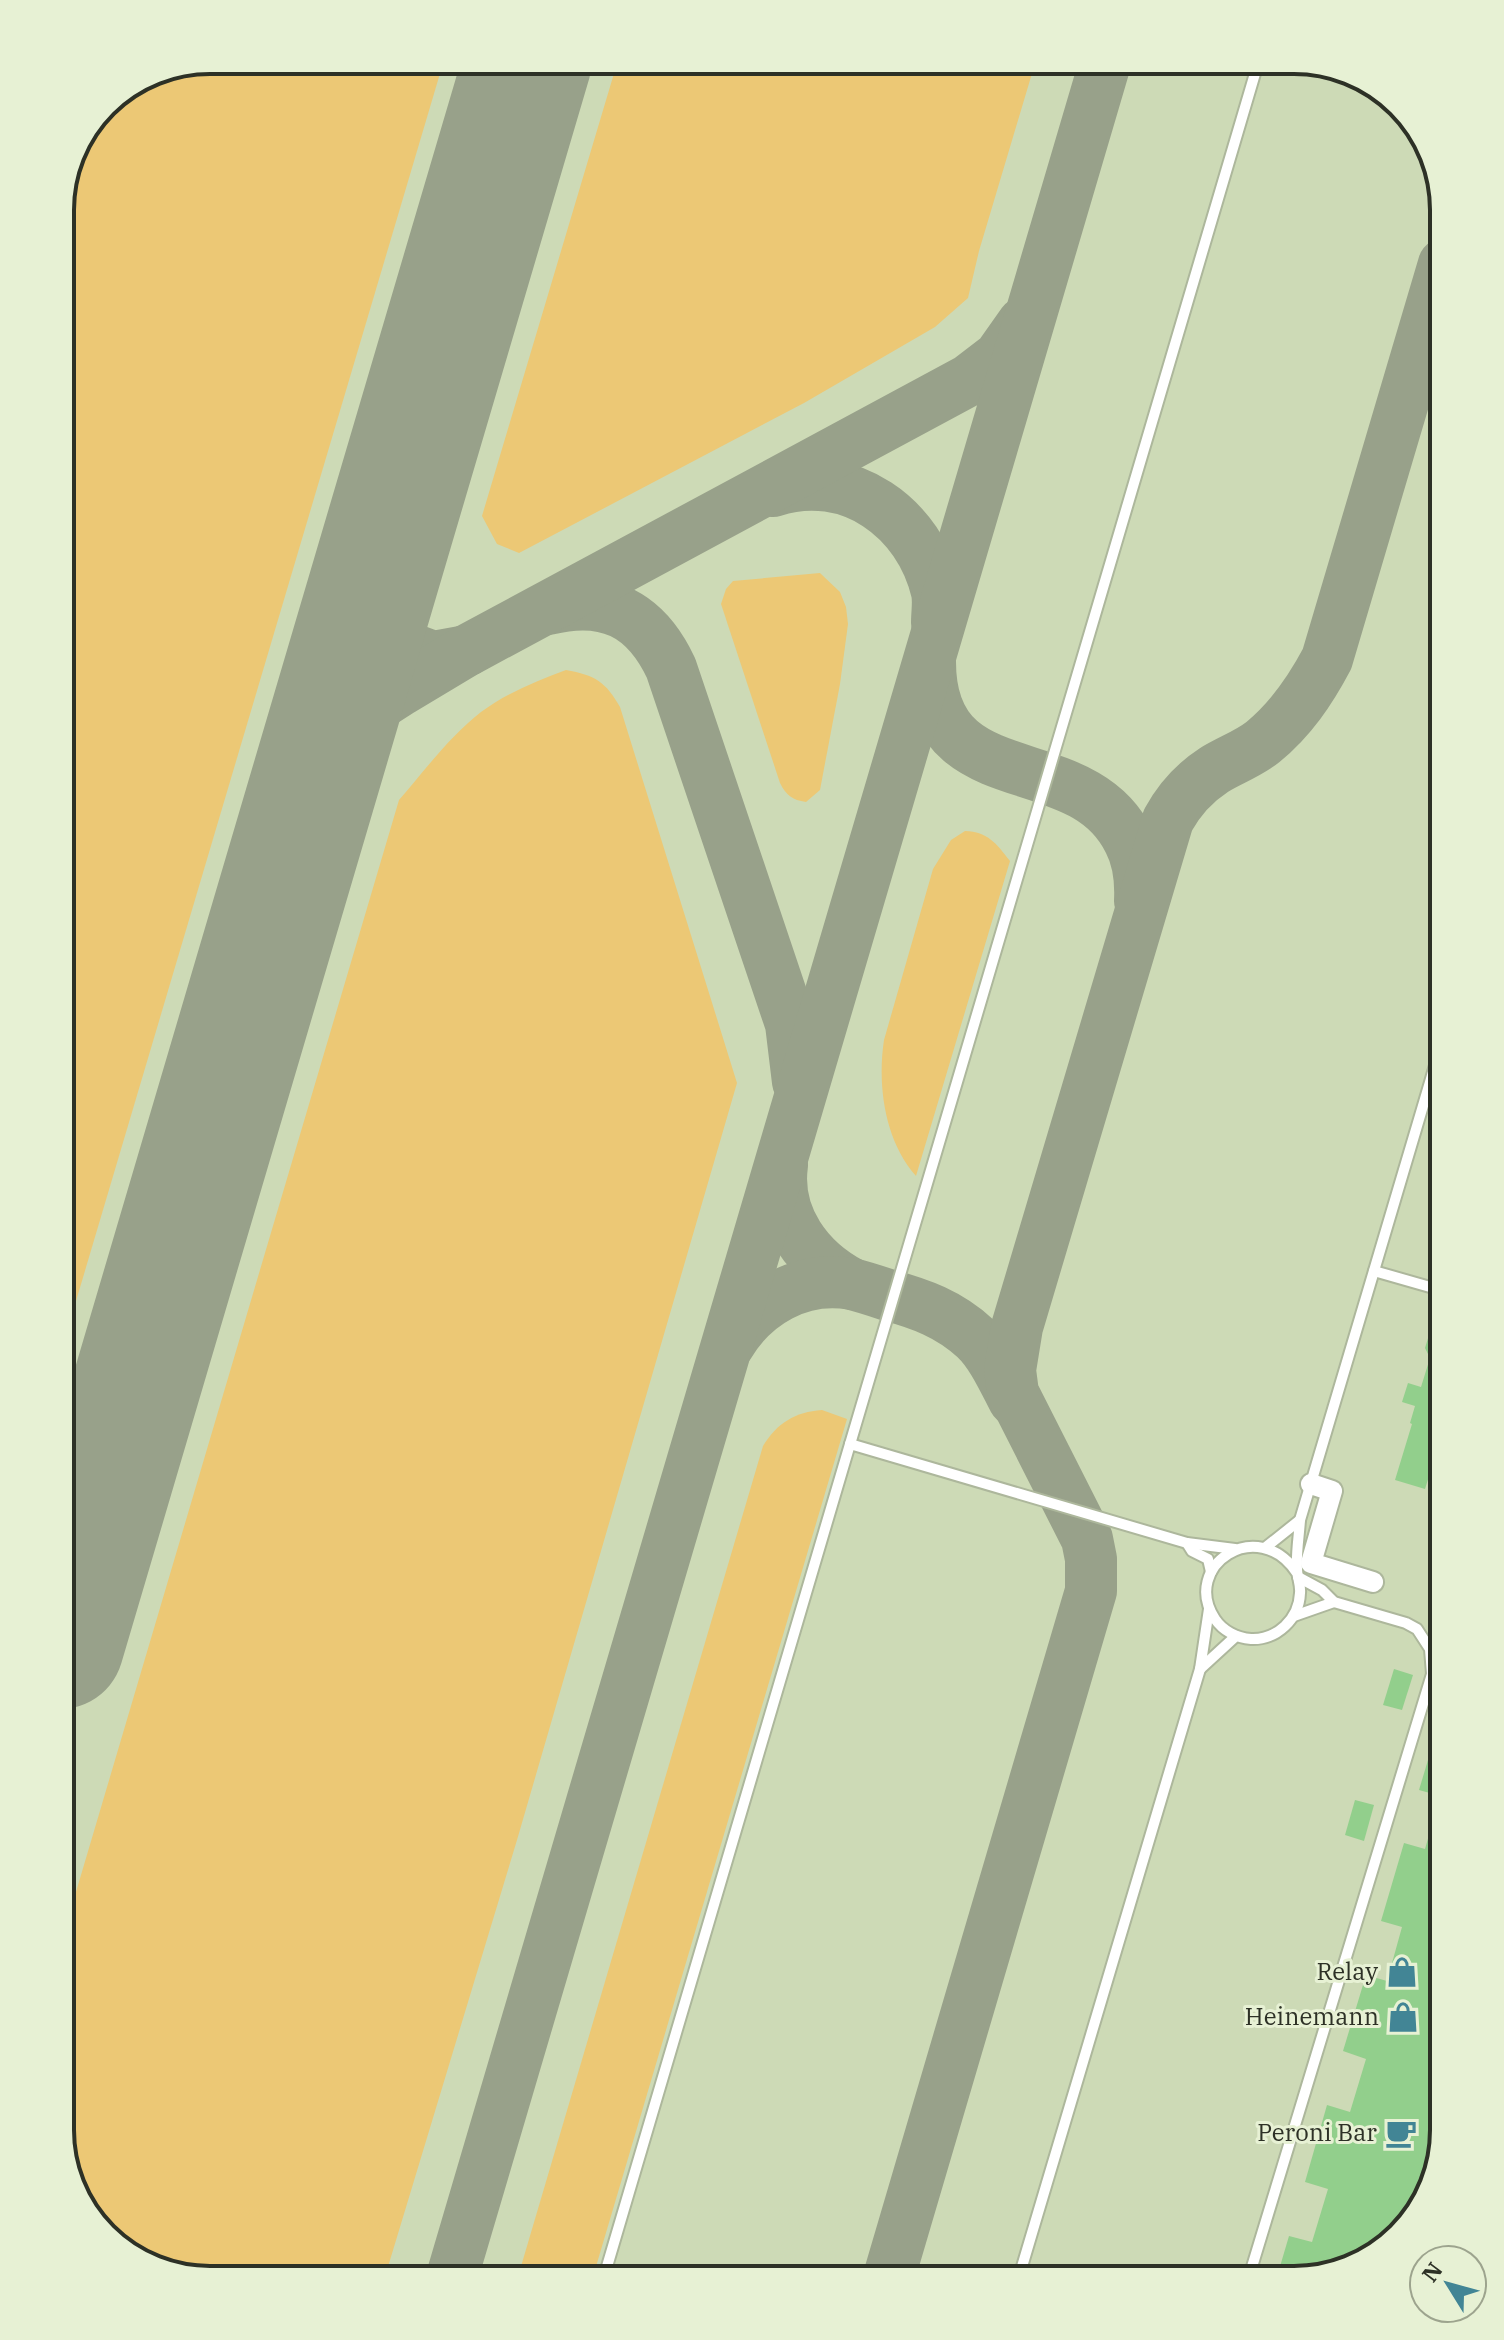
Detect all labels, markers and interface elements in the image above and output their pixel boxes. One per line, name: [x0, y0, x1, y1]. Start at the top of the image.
place label: Relay: [1316, 1955, 1378, 1987]
shop icon: Relay: [1385, 1955, 1419, 1989]
place label: Heinemann: [1245, 2000, 1379, 2032]
shop icon: Heinemann: [1386, 2000, 1420, 2034]
place label: Peroni Bar: [1257, 2116, 1377, 2148]
cafe icon: Peroni Bar: [1384, 2116, 1418, 2150]
north arrow: [1408, 2244, 1488, 2324]
text: N: [1415, 2256, 1448, 2287]

